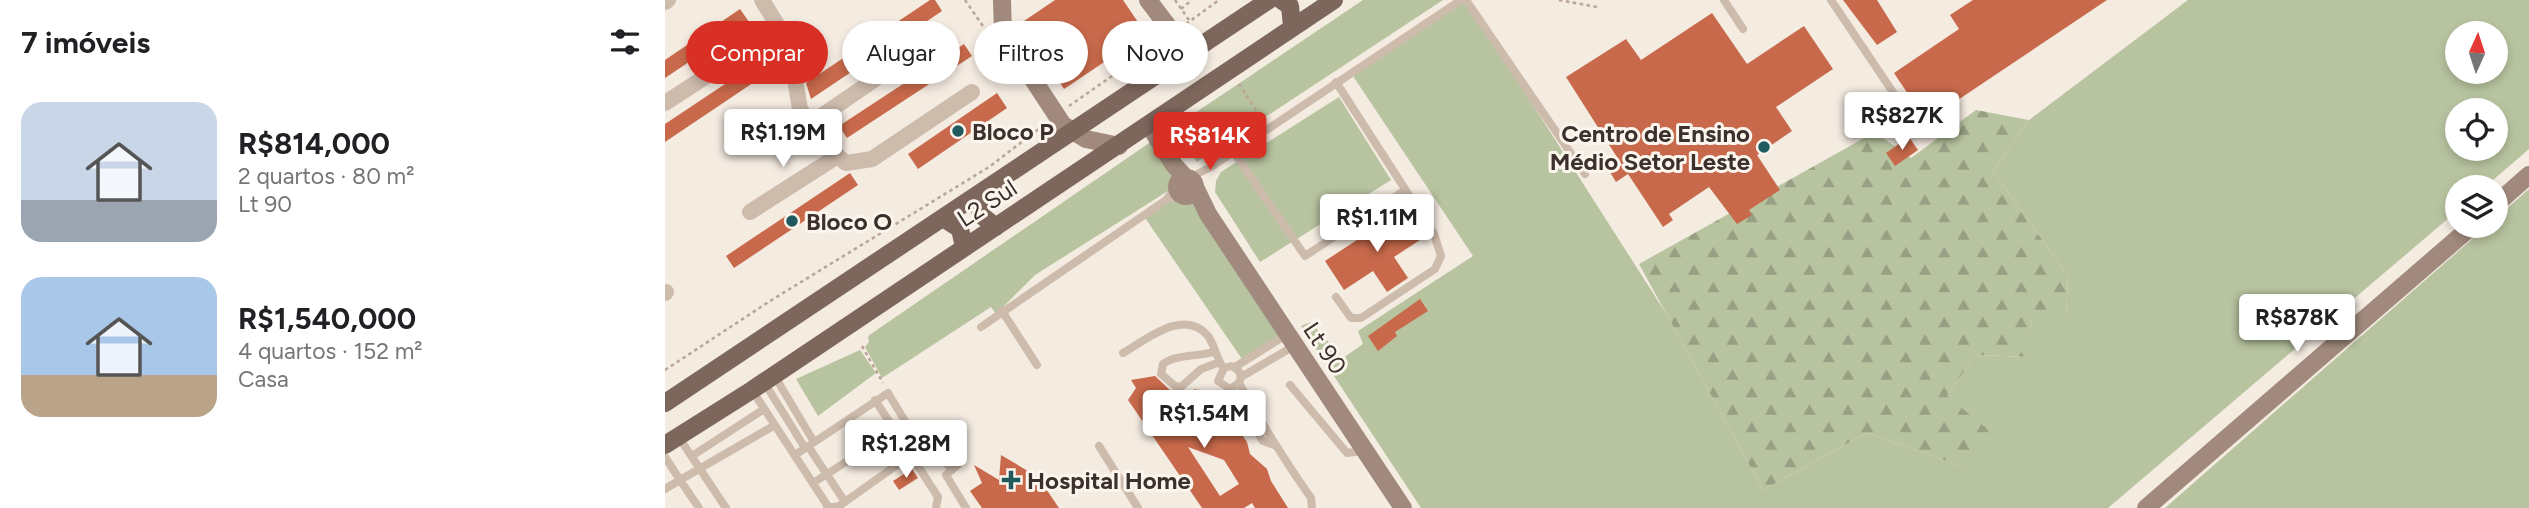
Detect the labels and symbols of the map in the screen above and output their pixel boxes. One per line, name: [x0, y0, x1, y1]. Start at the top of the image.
north arrow: [2445, 21, 2508, 84]
pin: R$827K: [1845, 92, 1959, 152]
pin: R$1.19M: [718, 110, 848, 169]
pin: R$814K: [1153, 113, 1267, 172]
place label: Bloco P: [972, 117, 1054, 146]
place label: Centro de Ensino Médio Setor Leste: [1550, 119, 1750, 176]
marker: Bloco P: [950, 123, 966, 139]
marker: Centro de Ensino Médio Setor Leste: [1756, 139, 1772, 155]
street label: L2 Sul: [952, 173, 1022, 233]
pin: R$1.11M: [1312, 194, 1442, 254]
place label: Bloco O: [806, 207, 892, 236]
marker: Bloco O: [784, 213, 800, 229]
pin: R$878K: [2240, 294, 2354, 354]
street label: Lt 90: [1297, 316, 1353, 380]
pin: R$1.54M: [1139, 391, 1269, 450]
pin: R$1.28M: [841, 420, 971, 480]
place label: Hospital Home: [1027, 466, 1191, 495]
marker: Hospital Home: [1001, 470, 1021, 490]

